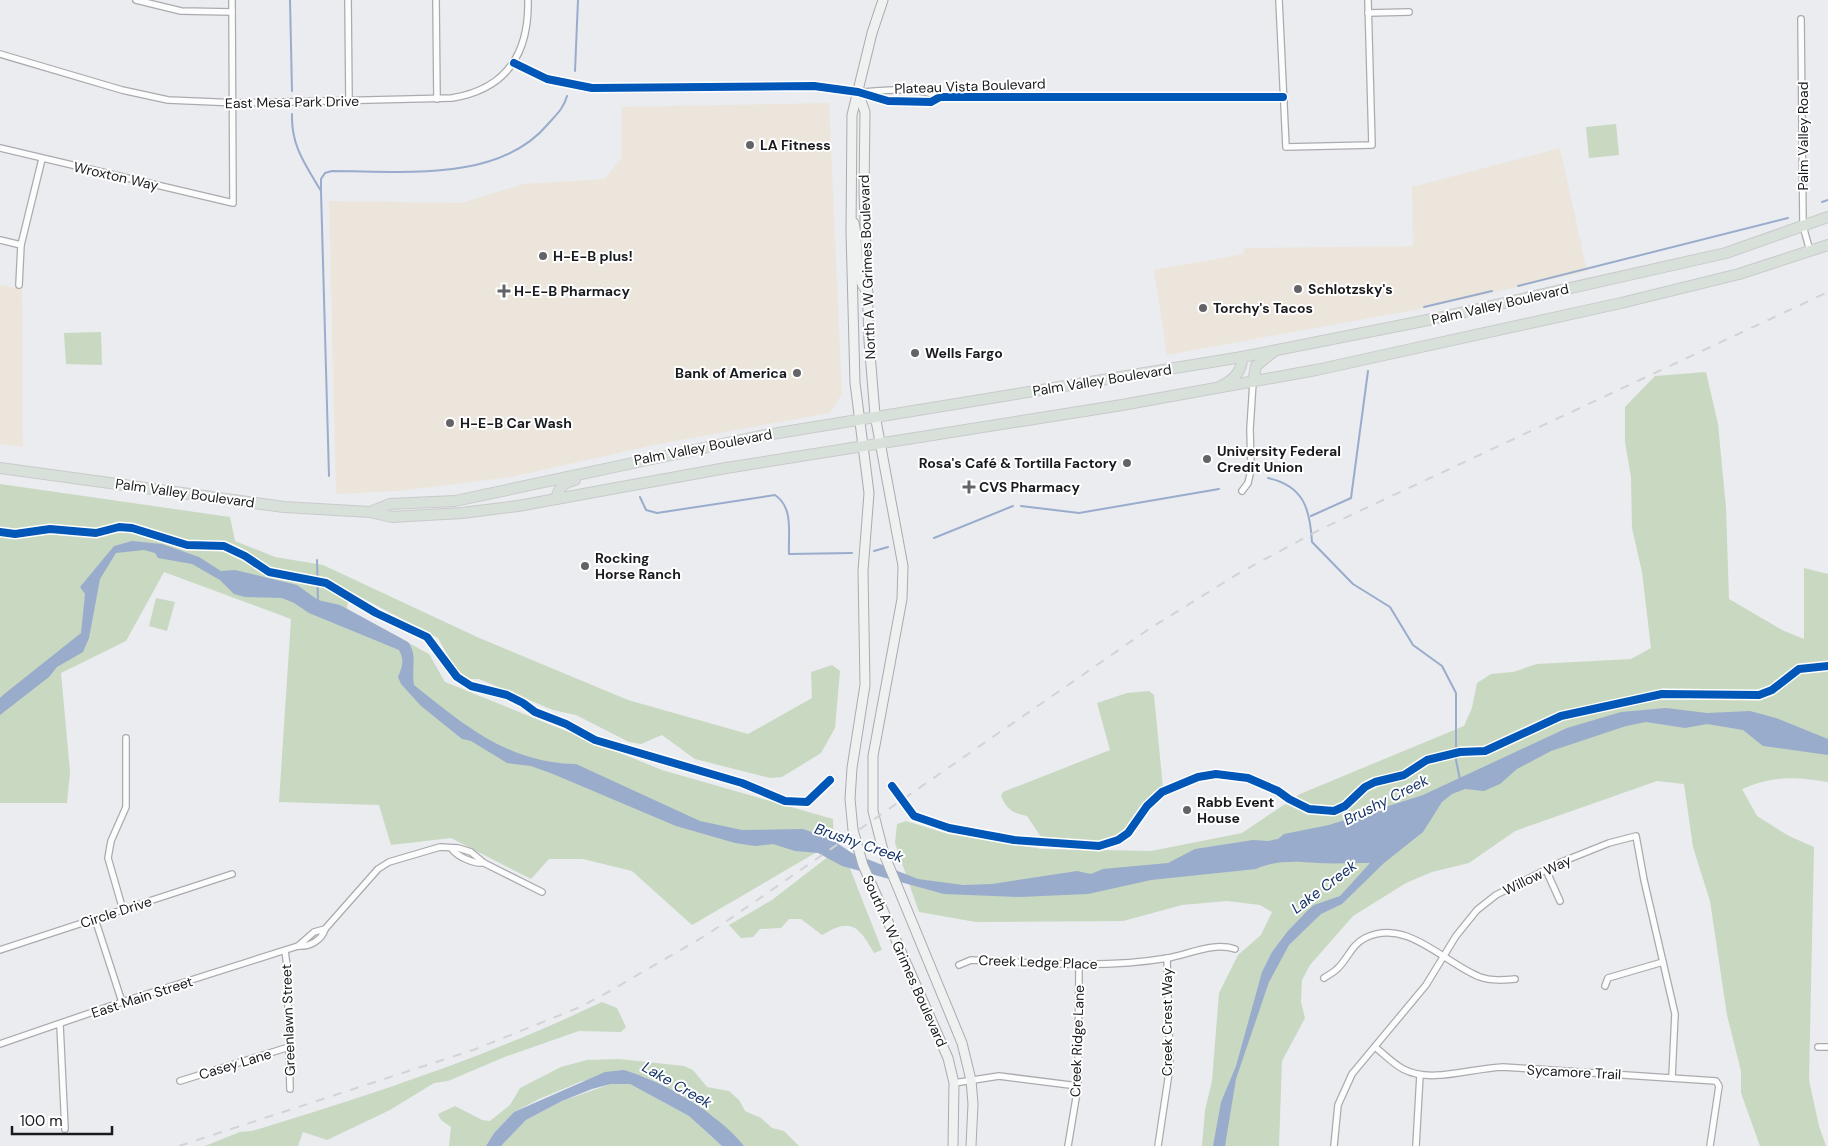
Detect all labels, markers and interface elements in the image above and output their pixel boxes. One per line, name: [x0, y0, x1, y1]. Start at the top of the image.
street label: Plateau Vista Boulevard: [894, 74, 1046, 98]
street label: Palm Valley Road: [1794, 82, 1812, 190]
street label: East Mesa Park Drive: [225, 92, 359, 112]
place label: LA Fitness: [760, 136, 831, 154]
marker: LA Fitness: [744, 139, 756, 151]
street label: Wroxton Way: [72, 157, 160, 195]
street label: North A W Grimes Boulevard: [855, 174, 879, 360]
place label: H-E-B plus!: [553, 247, 633, 265]
marker: H-E-B plus!: [537, 250, 549, 262]
street label: Palm Valley Boulevard: [1430, 279, 1570, 329]
place label: Schlotzsky's: [1308, 280, 1393, 298]
place label: H-E-B Pharmacy: [514, 282, 631, 300]
marker: Schlotzsky's: [1292, 283, 1304, 295]
marker: H-E-B Pharmacy: [498, 285, 510, 297]
place label: Torchy's Tacos: [1213, 299, 1313, 317]
marker: Torchy's Tacos: [1197, 302, 1209, 314]
place label: Wells Fargo: [925, 344, 1003, 362]
marker: Wells Fargo: [909, 347, 921, 359]
street label: Palm Valley Boulevard: [1031, 360, 1173, 400]
place label: Bank of America: [675, 364, 787, 382]
marker: Bank of America: [791, 367, 803, 379]
place label: H-E-B Car Wash: [460, 414, 572, 432]
marker: H-E-B Car Wash: [444, 417, 456, 429]
street label: Palm Valley Boulevard: [632, 425, 774, 469]
place label: University Federal Credit Union: [1217, 442, 1341, 476]
marker: University Federal Credit Union: [1201, 453, 1213, 465]
place label: Rosa's Café & Tortilla Factory: [919, 454, 1118, 472]
marker: Rosa's Café & Tortilla Factory: [1121, 457, 1133, 469]
street label: Palm Valley Boulevard: [114, 474, 256, 512]
place label: CVS Pharmacy: [979, 478, 1081, 496]
marker: CVS Pharmacy: [963, 481, 975, 493]
place label: Rocking Horse Ranch: [595, 549, 681, 583]
marker: Rocking Horse Ranch: [579, 560, 591, 572]
water label: Brushy Creek: [1340, 770, 1432, 830]
place label: Rabb Event House: [1197, 793, 1274, 827]
marker: Rabb Event House: [1181, 804, 1193, 816]
water label: Brushy Creek: [812, 818, 906, 868]
street label: Willow Way: [1500, 851, 1574, 899]
water label: Lake Creek: [1287, 856, 1361, 918]
street label: South A W Grimes Boulevard: [859, 872, 951, 1050]
street label: Circle Drive: [78, 892, 154, 932]
street label: Creek Ledge Place: [978, 951, 1098, 973]
street label: Greenlawn Street: [277, 964, 299, 1076]
street label: Creek Crest Way: [1158, 968, 1176, 1076]
street label: East Main Street: [89, 972, 195, 1022]
street label: Creek Ridge Lane: [1066, 985, 1088, 1097]
street label: Casey Lane: [197, 1044, 273, 1084]
water label: Lake Creek: [639, 1057, 716, 1113]
street label: Sycamore Trail: [1526, 1061, 1622, 1083]
scale bar: [12, 1104, 112, 1136]
text: 100 m: [20, 1111, 63, 1131]

